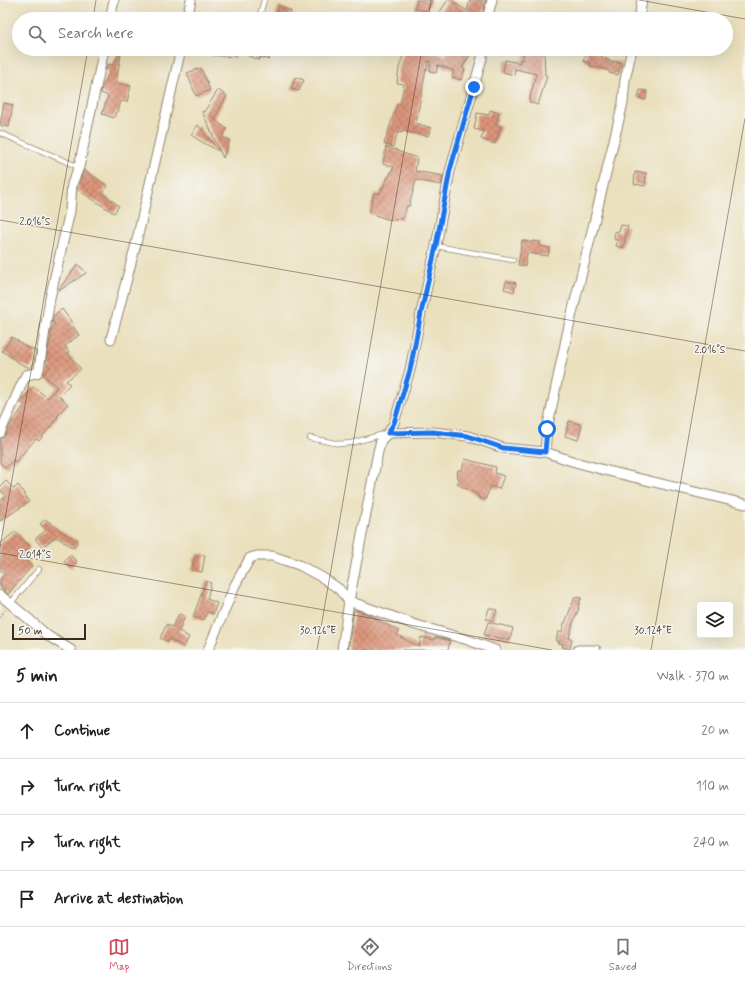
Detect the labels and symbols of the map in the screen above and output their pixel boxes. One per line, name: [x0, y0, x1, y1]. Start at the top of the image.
route end: [465, 78, 483, 96]
text: 2.016°S: [20, 215, 51, 229]
text: 2.016°S: [695, 343, 726, 357]
route start: [538, 420, 556, 438]
text: 2.014°S: [19, 548, 51, 562]
scale bar: [12, 622, 86, 641]
text: 30.126°E: [300, 624, 336, 638]
text: 30.124°E: [634, 624, 672, 638]

